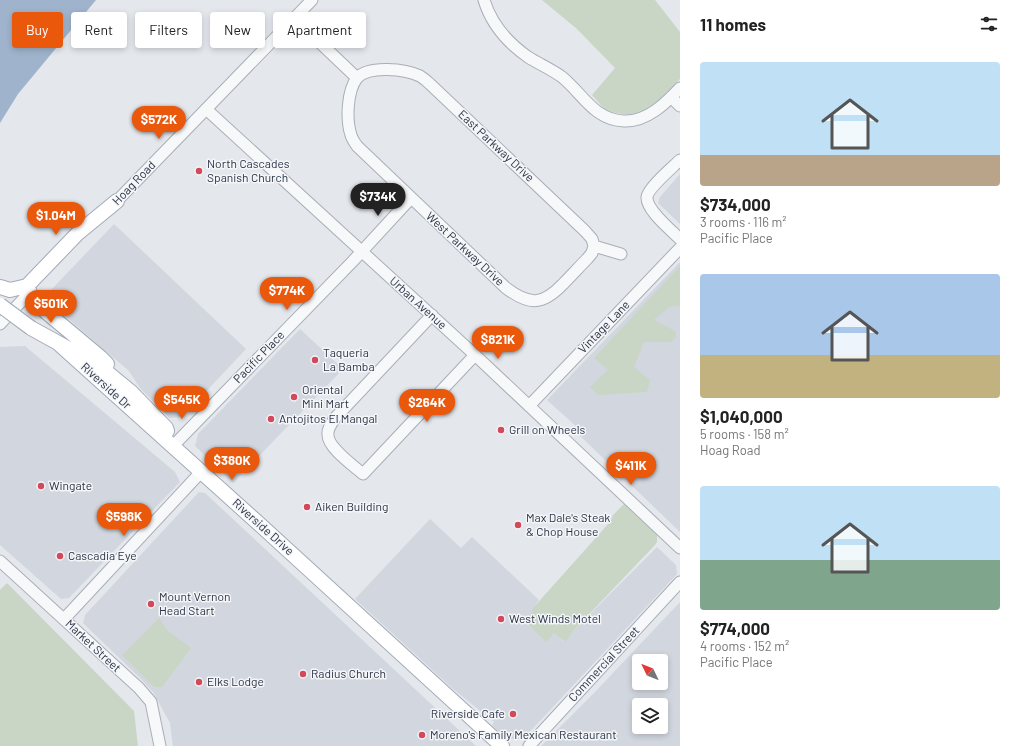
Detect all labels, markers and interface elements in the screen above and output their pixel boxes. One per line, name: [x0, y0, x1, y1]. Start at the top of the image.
chip: Buy: [12, 12, 63, 48]
chip: Rent: [71, 12, 127, 48]
chip: Filters: [135, 12, 202, 48]
chip: New: [210, 12, 265, 48]
chip: Apartment: [273, 12, 366, 48]
icon: filters: [978, 13, 1000, 35]
text: 11 homes: [700, 14, 766, 34]
icon: home: [814, 88, 886, 160]
pin: $572K: [131, 106, 187, 140]
street label: East Parkway Drive: [456, 106, 538, 184]
text: $572K: [141, 111, 177, 127]
place label: North Cascades Spanish Church: [207, 156, 290, 184]
street label: Hoag Road: [109, 157, 158, 207]
marker: North Cascades Spanish Church: [194, 166, 204, 176]
pin: $734K: [350, 183, 406, 217]
text: $734K: [360, 188, 396, 204]
text: $734,000: [700, 194, 771, 214]
pin: $1.04M: [23, 202, 89, 236]
text: $1.04M: [36, 207, 76, 223]
street label: West Parkway Drive: [424, 209, 508, 288]
text: 3 rooms · 116 m²: [700, 214, 787, 230]
text: Pacific Place: [700, 230, 773, 246]
street label: Urban Avenue: [387, 273, 450, 331]
pin: $774K: [259, 277, 315, 311]
text: $774K: [269, 282, 305, 298]
pin: $501K: [23, 290, 79, 324]
text: $501K: [34, 295, 68, 311]
street label: Vintage Lane: [575, 297, 632, 356]
icon: home: [814, 300, 886, 372]
pin: $821K: [470, 326, 526, 360]
street label: Pacific Place: [230, 327, 287, 385]
text: $821K: [481, 331, 515, 347]
place label: Taqueria La Bamba: [323, 345, 375, 373]
marker: Taqueria La Bamba: [310, 355, 320, 365]
street label: Riverside Dr: [79, 359, 135, 412]
place label: Oriental Mini Mart: [302, 382, 349, 410]
pin: $545K: [154, 386, 210, 420]
pin: $264K: [399, 389, 455, 423]
text: $545K: [163, 391, 201, 407]
marker: Oriental Mini Mart: [289, 392, 299, 402]
text: $264K: [408, 394, 446, 410]
text: $1,040,000: [700, 406, 783, 426]
place label: Antojitos El Mangal: [279, 411, 377, 425]
marker: Antojitos El Mangal: [266, 414, 276, 424]
place label: Grill on Wheels: [509, 422, 586, 436]
marker: Grill on Wheels: [496, 425, 506, 435]
text: 5 rooms · 158 m²: [700, 426, 789, 442]
text: Hoag Road: [700, 442, 761, 458]
pin: $380K: [204, 447, 260, 481]
text: $380K: [213, 452, 251, 468]
pin: $411K: [603, 452, 659, 486]
text: $411K: [615, 457, 647, 473]
place label: Wingate: [49, 478, 92, 492]
marker: Wingate: [36, 481, 46, 491]
street label: Riverside Drive: [230, 495, 297, 557]
place label: Aiken Building: [315, 499, 389, 513]
marker: Aiken Building: [302, 502, 312, 512]
pin: $598K: [96, 503, 152, 537]
text: $598K: [106, 508, 142, 524]
place label: Max Dale's Steak & Chop House: [526, 510, 610, 538]
icon: home: [814, 512, 886, 584]
marker: Max Dale's Steak & Chop House: [513, 520, 523, 530]
place label: Cascadia Eye: [68, 548, 137, 562]
marker: Cascadia Eye: [55, 551, 65, 561]
place label: Mount Vernon Head Start: [159, 589, 230, 617]
marker: Mount Vernon Head Start: [146, 599, 156, 609]
place label: West Winds Motel: [509, 611, 601, 625]
marker: West Winds Motel: [496, 614, 506, 624]
street label: Market Street: [63, 616, 124, 675]
text: $774,000: [700, 618, 770, 638]
street label: Commercial Street: [565, 623, 642, 704]
text: 4 rooms · 152 m²: [700, 638, 789, 654]
north arrow: [632, 654, 668, 690]
map controls: [632, 654, 668, 734]
text: Pacific Place: [700, 654, 773, 670]
place label: Radius Church: [311, 666, 386, 680]
marker: Radius Church: [298, 669, 308, 679]
place label: Elks Lodge: [207, 674, 264, 688]
marker: Elks Lodge: [194, 677, 204, 687]
button: layers: [632, 698, 668, 734]
place label: Riverside Cafe: [431, 706, 505, 720]
marker: Riverside Cafe: [508, 709, 518, 719]
place label: Moreno's Family Mexican Restaurant: [430, 727, 617, 741]
marker: Moreno's Family Mexican Restaurant: [417, 730, 427, 740]

